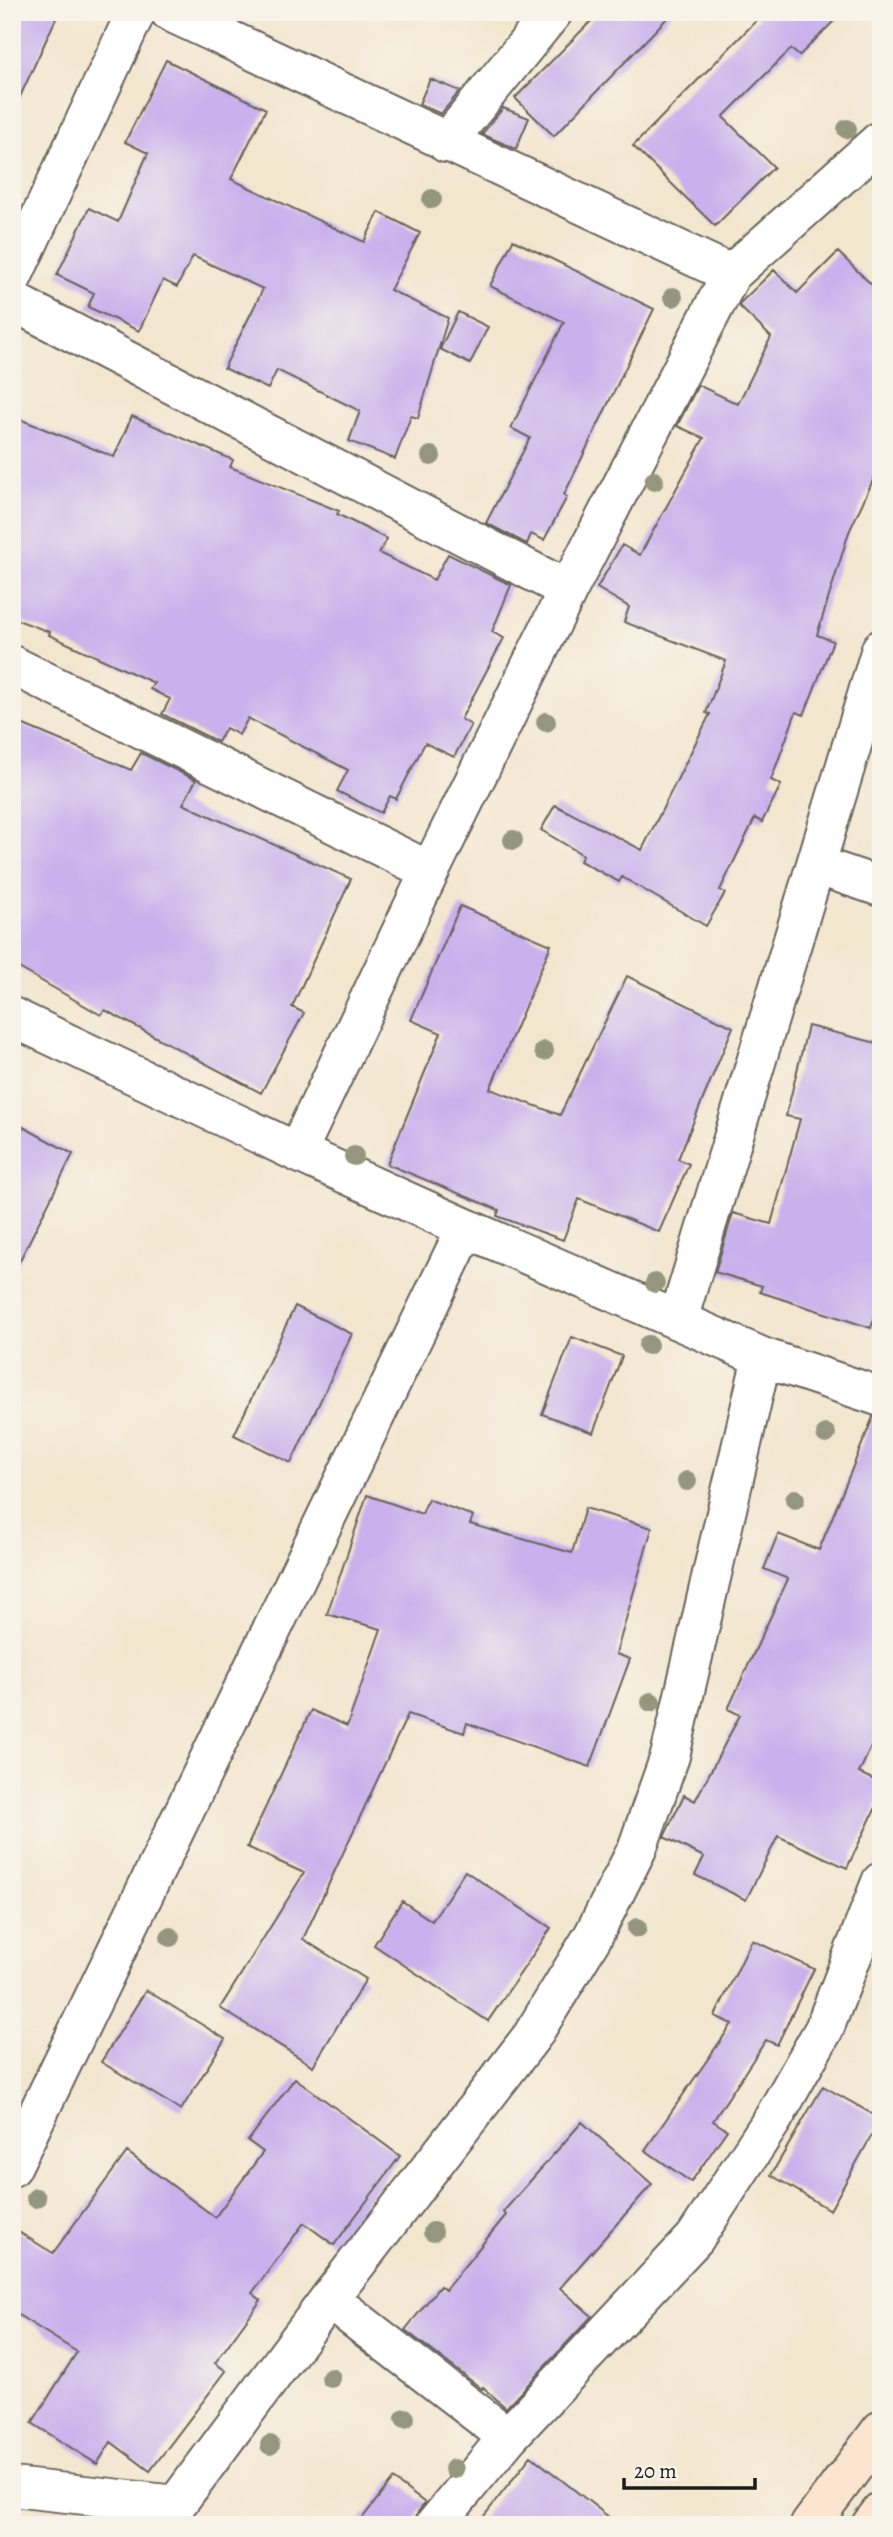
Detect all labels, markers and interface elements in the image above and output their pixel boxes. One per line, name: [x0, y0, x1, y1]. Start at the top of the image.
scale bar: [624, 2446, 755, 2490]
text: 20 m: [634, 2457, 677, 2485]

